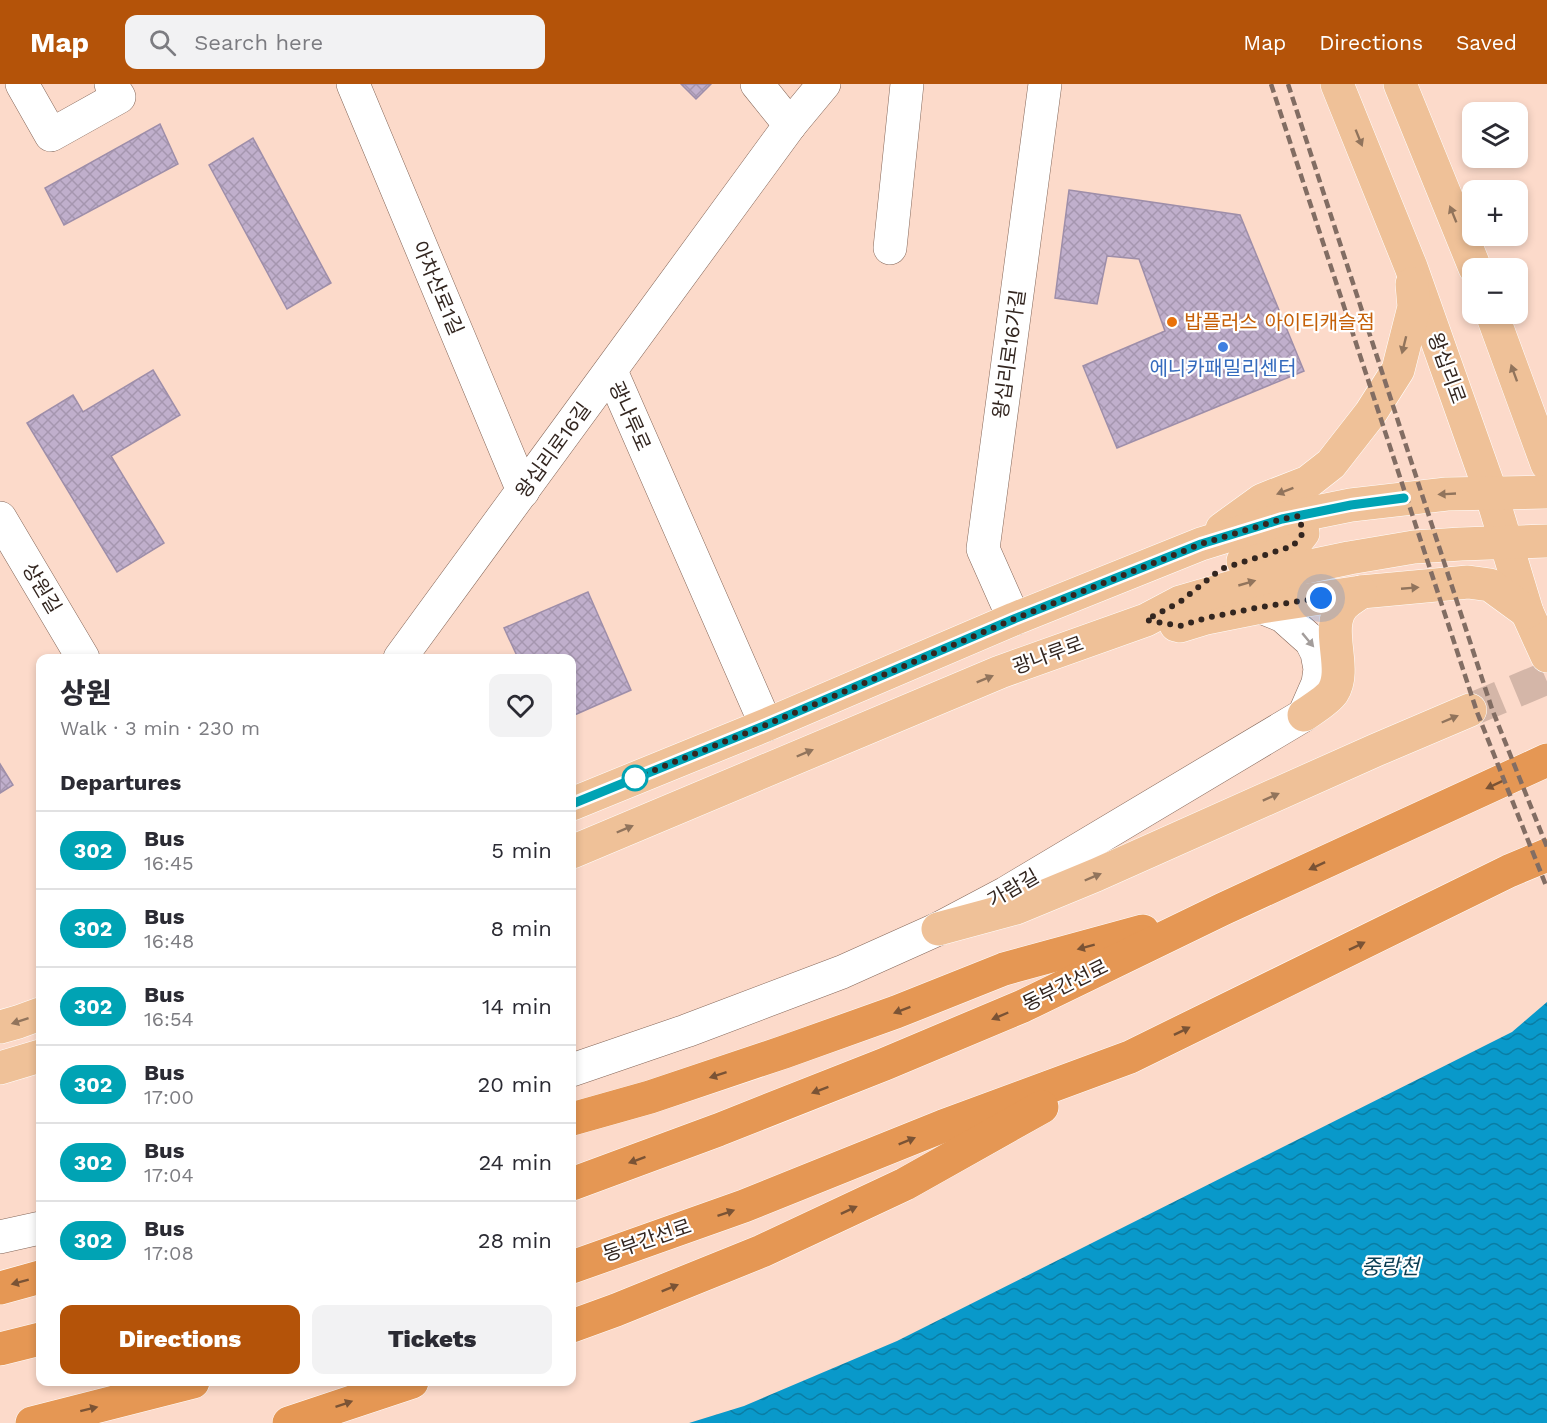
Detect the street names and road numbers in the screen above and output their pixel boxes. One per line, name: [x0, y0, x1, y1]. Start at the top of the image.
street label: 아차산로1길: [407, 237, 469, 339]
street label: 왕십리로16가길: [988, 288, 1030, 420]
street label: 왕십리로: [1423, 329, 1471, 407]
street label: 광나루로: [604, 377, 656, 455]
street label: 왕십리로16길: [510, 398, 596, 502]
street label: 상원길: [17, 558, 67, 618]
street label: 광나루로: [1009, 631, 1087, 679]
street label: 가람길: [983, 864, 1043, 912]
street label: 동부간선로: [1018, 954, 1112, 1016]
street label: 동부간선로: [600, 1214, 694, 1266]

